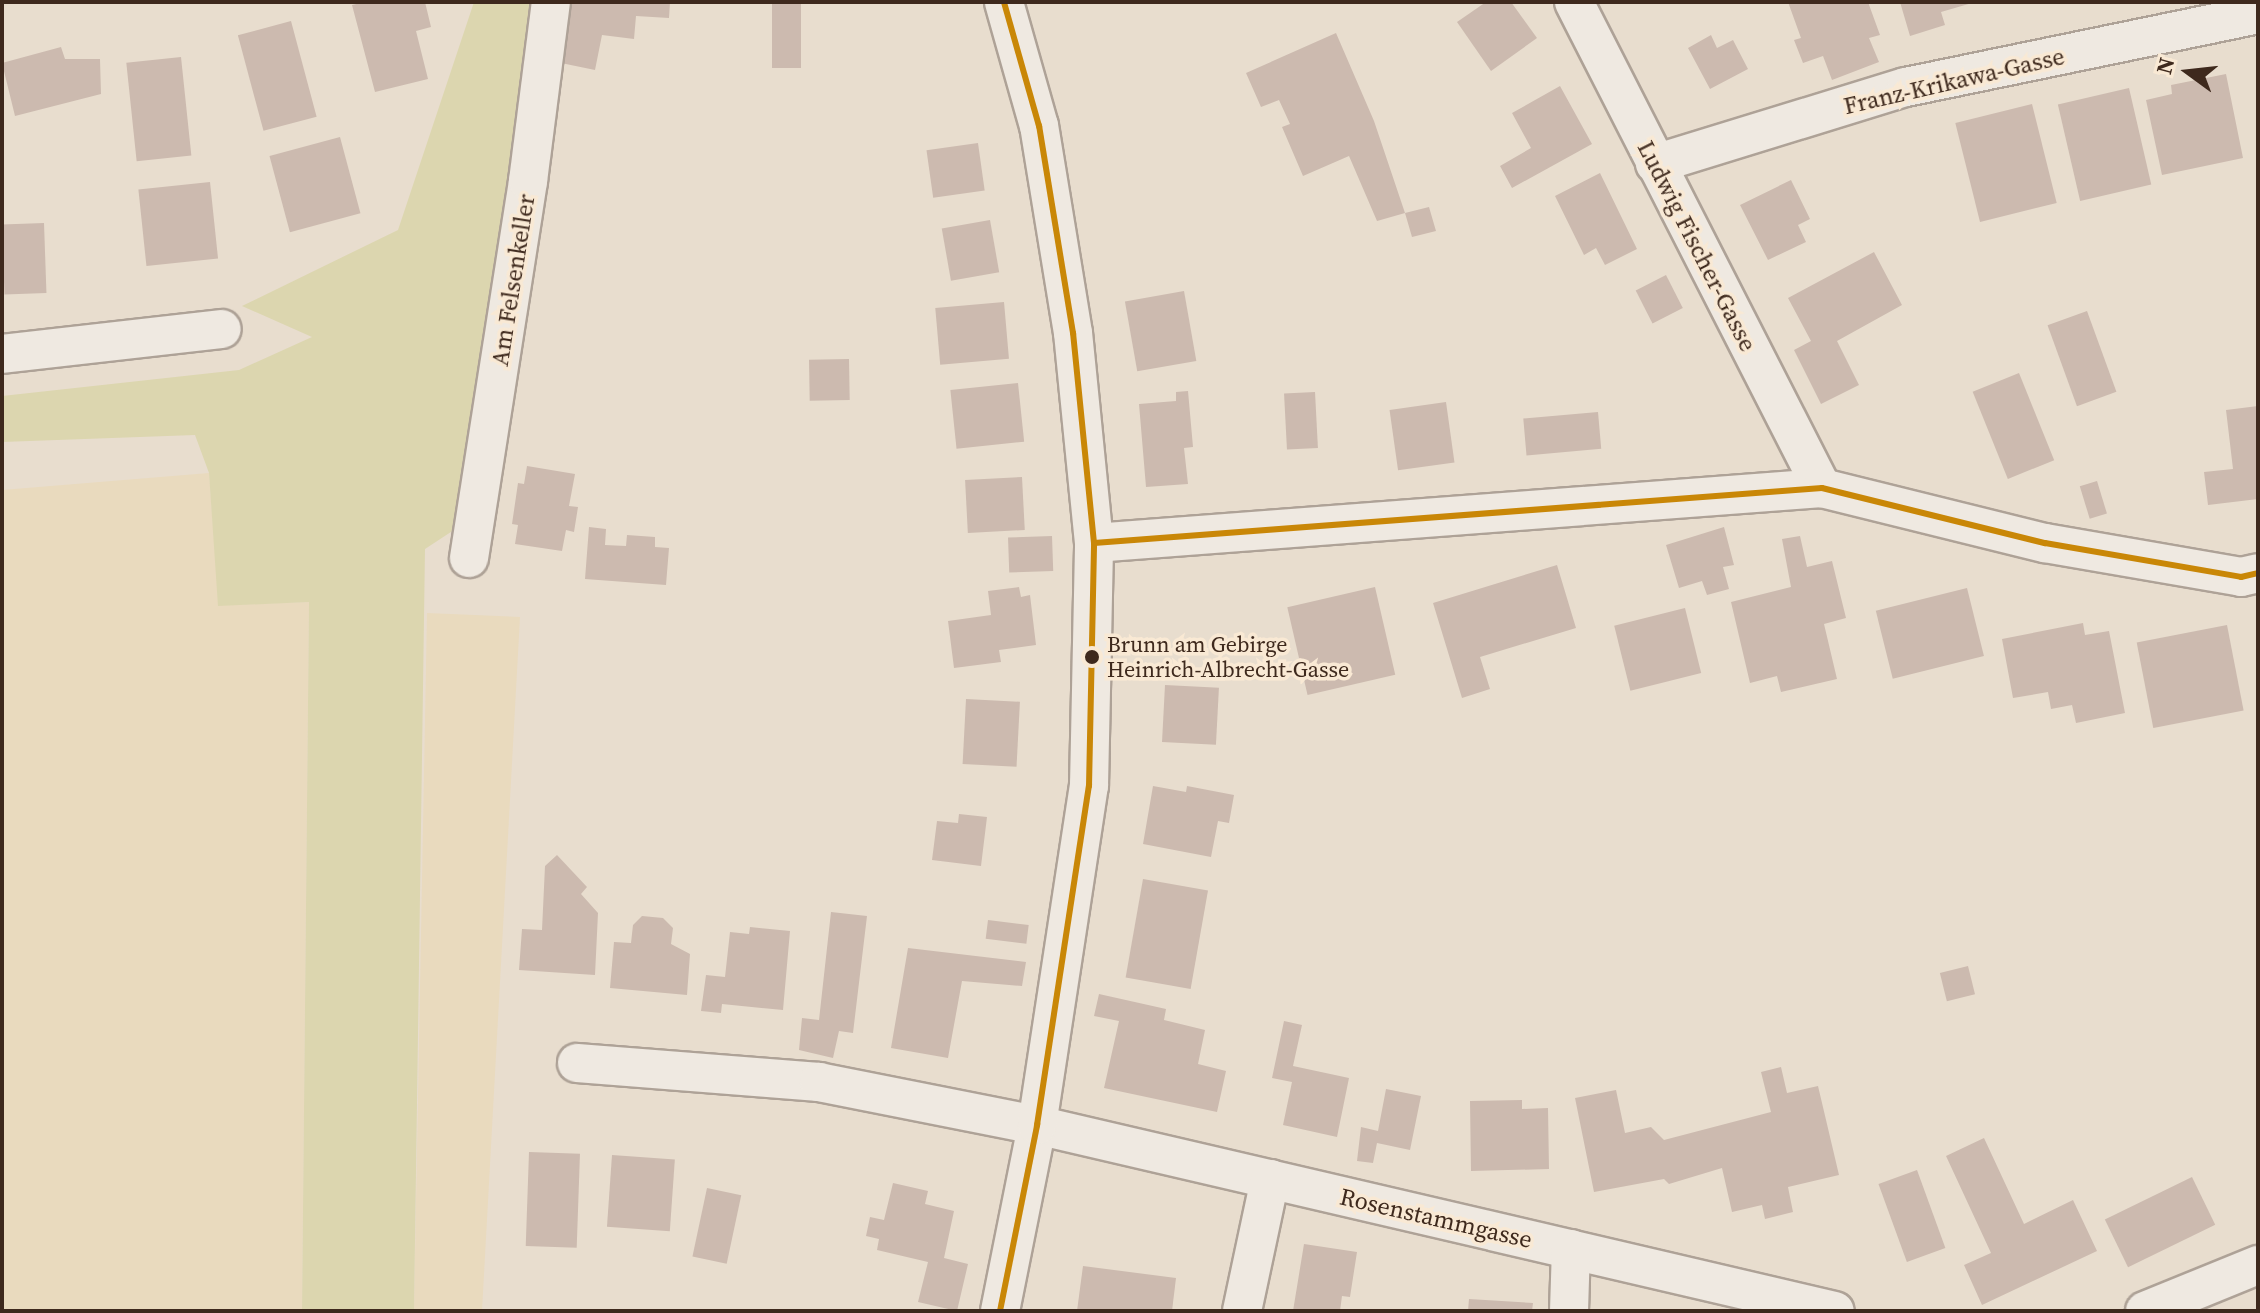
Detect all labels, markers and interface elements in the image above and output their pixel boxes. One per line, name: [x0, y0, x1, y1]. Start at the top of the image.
north arrow: [2148, 32, 2228, 112]
street label: Franz-Krikawa-Gasse: [1841, 42, 2067, 120]
text: N: [2148, 54, 2181, 77]
street label: Ludwig Fischer-Gasse: [1631, 136, 1763, 356]
street label: Am Felsenkeller: [485, 192, 541, 368]
place label: Brunn am Gebirge Heinrich-Albrecht-Gasse: [1107, 631, 1349, 682]
marker: Brunn am Gebirge Heinrich-Albrecht-Gasse: [1084, 649, 1100, 665]
street label: Rosenstammgasse: [1337, 1182, 1535, 1254]

